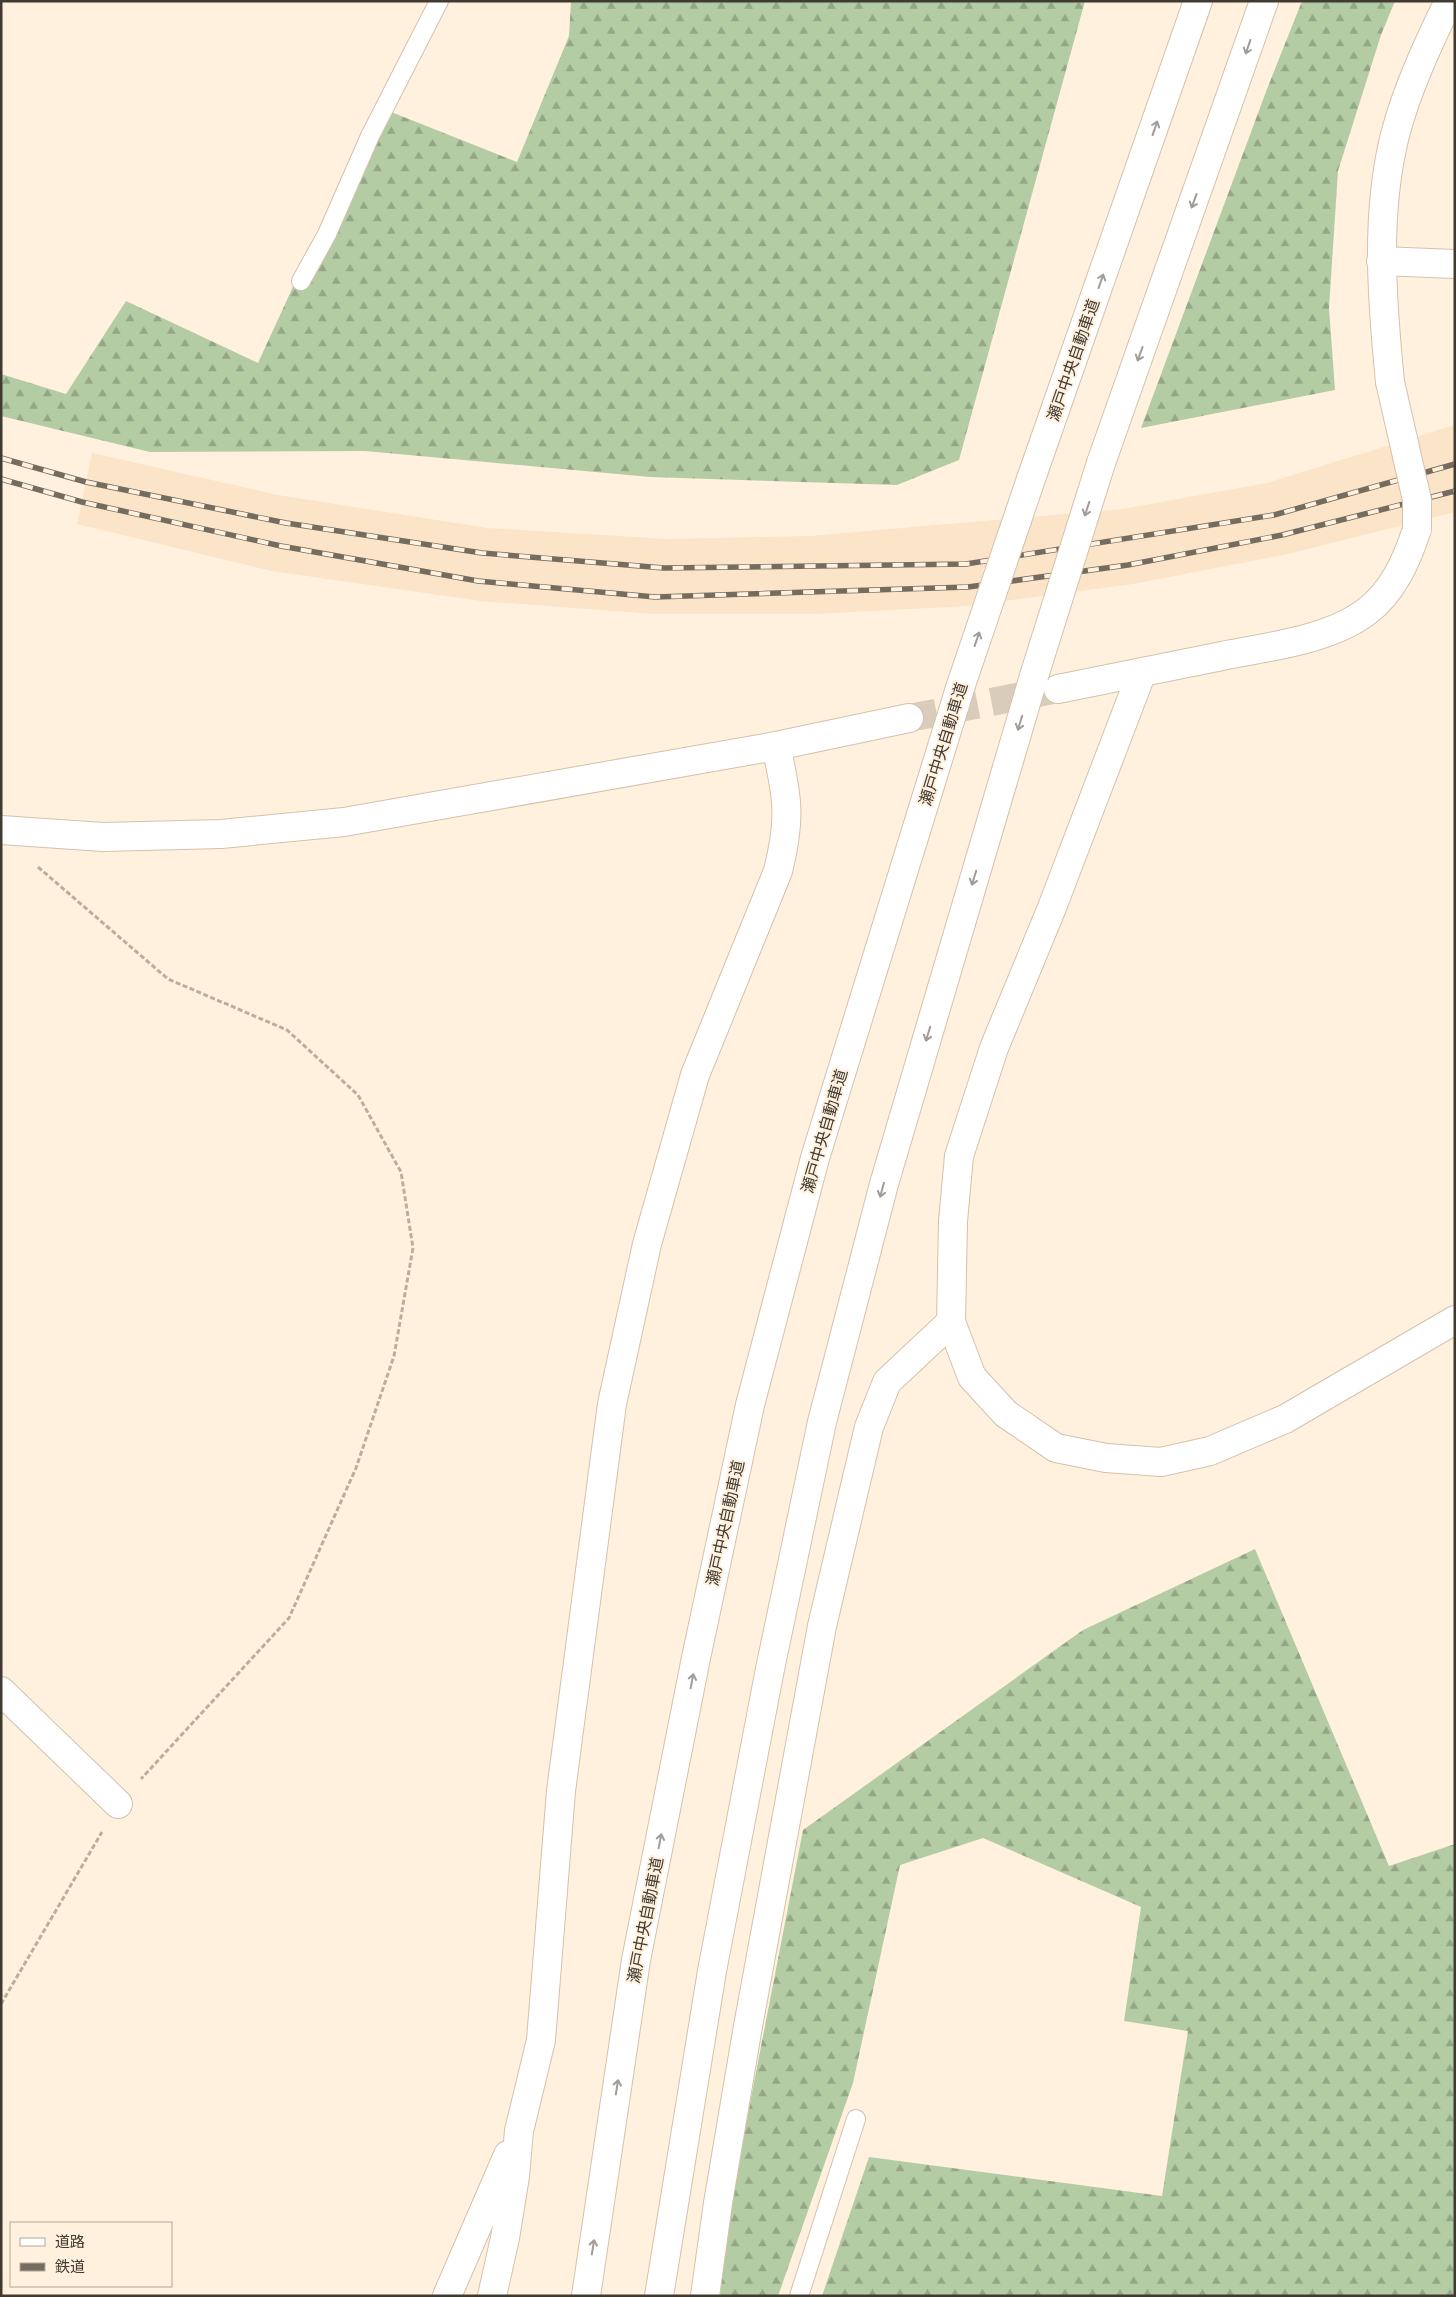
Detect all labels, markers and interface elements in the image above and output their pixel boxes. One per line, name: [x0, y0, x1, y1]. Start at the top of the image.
one-way arrow: [1243, 39, 1252, 55]
one-way arrow: [1151, 121, 1160, 136]
one-way arrow: [1189, 193, 1198, 208]
one-way arrow: [1097, 274, 1106, 290]
street label: 瀬戸中央自動車道: [1042, 296, 1104, 424]
one-way arrow: [1135, 346, 1144, 361]
one-way arrow: [1081, 501, 1091, 517]
one-way arrow: [973, 632, 982, 647]
street label: 瀬戸中央自動車道: [914, 680, 972, 808]
one-way arrow: [1015, 714, 1025, 730]
one-way arrow: [969, 870, 979, 886]
one-way arrow: [923, 1026, 933, 1042]
street label: 瀬戸中央自動車道: [796, 1066, 852, 1196]
one-way arrow: [877, 1182, 886, 1198]
street label: 瀬戸中央自動車道: [701, 1458, 749, 1588]
one-way arrow: [688, 1674, 697, 1690]
one-way arrow: [656, 1833, 665, 1849]
street label: 瀬戸中央自動車道: [622, 1855, 668, 1985]
one-way arrow: [612, 2079, 622, 2095]
legend: [10, 2222, 172, 2287]
text: 道路: [55, 2231, 85, 2251]
one-way arrow: [588, 2240, 598, 2256]
text: 鉄道: [55, 2256, 85, 2276]

